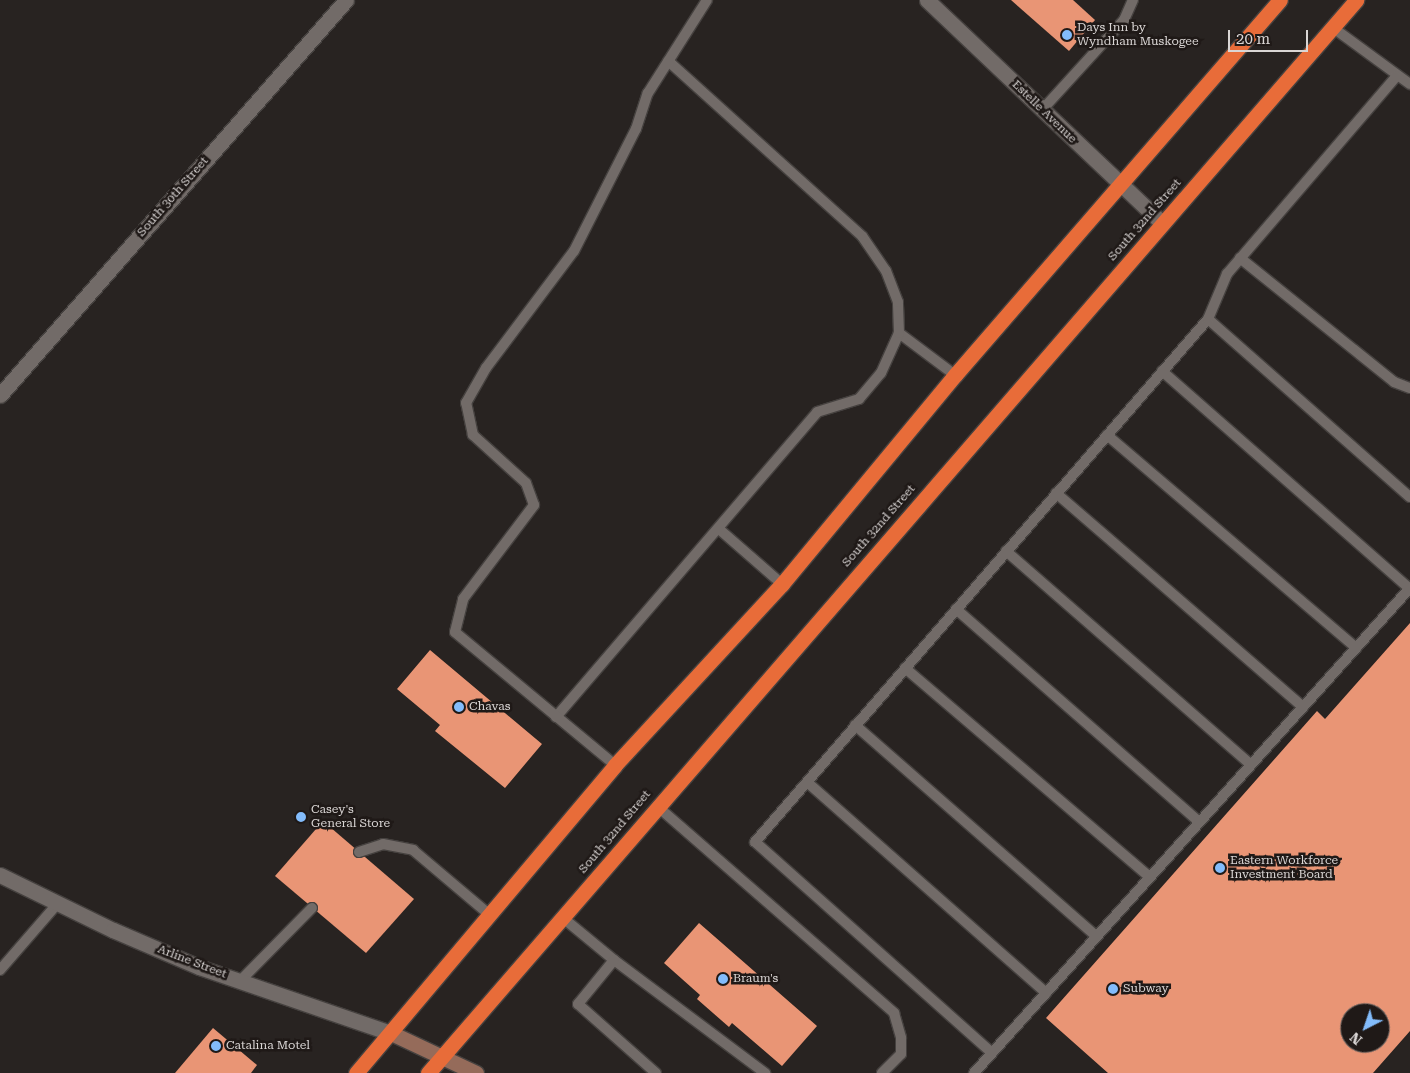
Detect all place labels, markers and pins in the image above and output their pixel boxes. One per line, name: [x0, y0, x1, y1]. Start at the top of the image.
place label: Days Inn by Wyndham Muskogee: [1077, 21, 1199, 49]
marker: Days Inn by Wyndham Muskogee: [1061, 29, 1073, 41]
place label: Chavas: [469, 700, 510, 714]
marker: Chavas: [453, 701, 465, 713]
place label: Casey's General Store: [311, 803, 390, 831]
marker: Casey's General Store: [295, 811, 307, 823]
place label: Eastern Workforce Investment Board: [1230, 854, 1338, 882]
marker: Eastern Workforce Investment Board: [1214, 862, 1226, 874]
place label: Braum's: [733, 972, 778, 986]
marker: Braum's: [717, 973, 729, 985]
place label: Subway: [1123, 982, 1169, 996]
marker: Subway: [1107, 983, 1119, 995]
place label: Catalina Motel: [226, 1039, 310, 1053]
marker: Catalina Motel: [210, 1040, 222, 1052]

